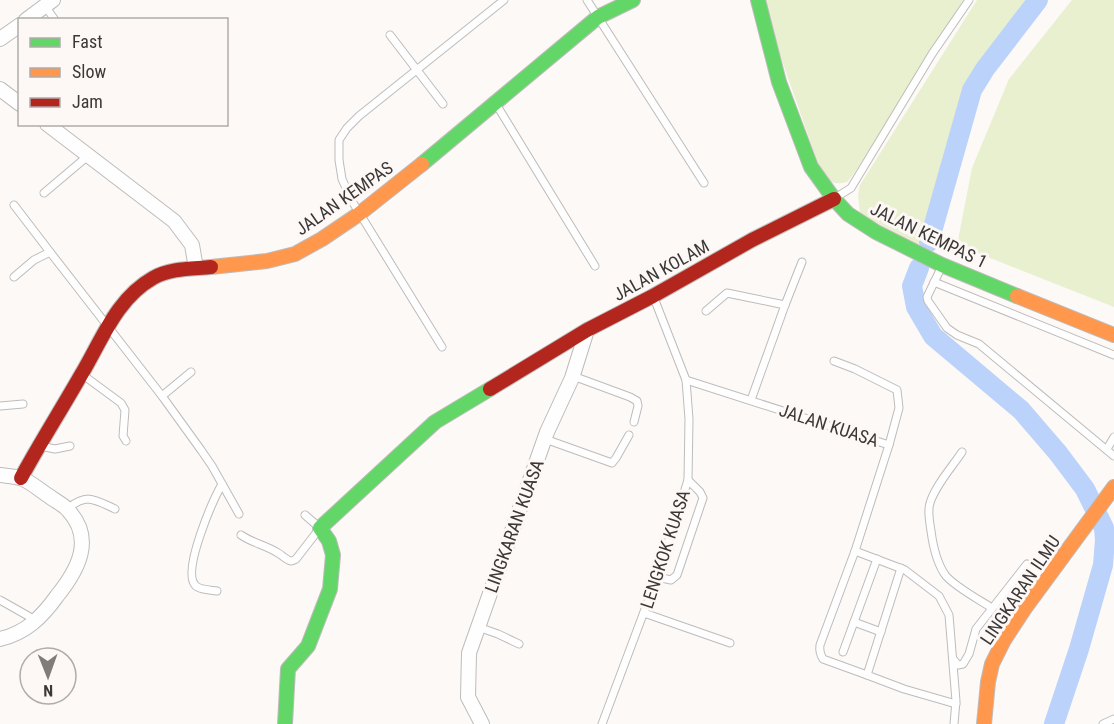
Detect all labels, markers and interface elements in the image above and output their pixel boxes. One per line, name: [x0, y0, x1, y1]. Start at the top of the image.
legend: [18, 18, 228, 126]
text: Fast: [72, 31, 103, 52]
text: Slow: [72, 61, 107, 82]
text: Jam: [72, 91, 103, 112]
street label: JALAN KEMPAS: [291, 157, 397, 239]
street label: JALAN KEMPAS 1: [867, 198, 991, 272]
street label: JALAN KOLAM: [609, 235, 713, 305]
street label: JALAN KUASA: [777, 399, 882, 451]
street label: LINGKARAN KUASA: [480, 456, 548, 595]
street label: LENGKOK KUASA: [636, 486, 694, 611]
street label: LINGKARAN ILMU: [976, 531, 1064, 649]
north arrow: [18, 646, 78, 706]
text: N: [43, 681, 53, 700]

